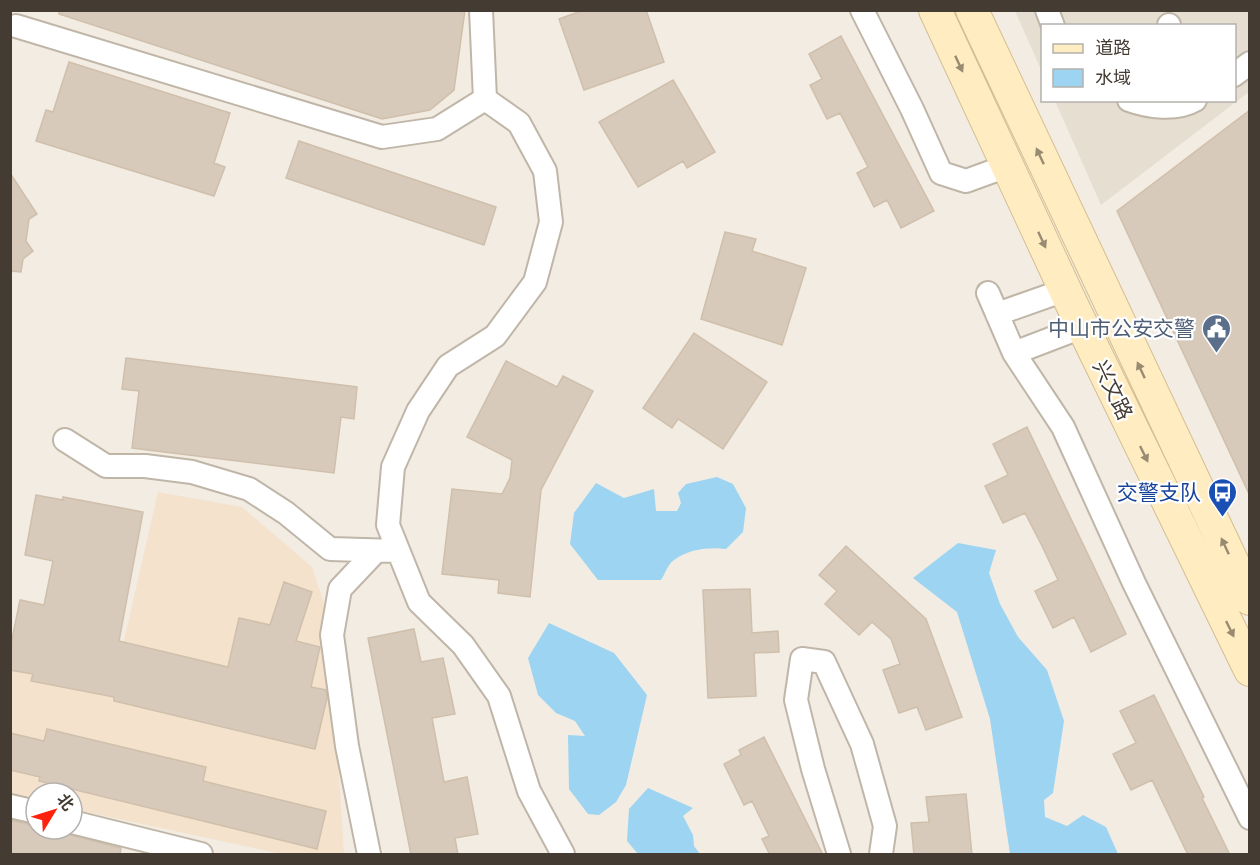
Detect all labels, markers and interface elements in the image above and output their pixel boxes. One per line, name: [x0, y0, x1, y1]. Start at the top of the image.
legend: [1041, 24, 1236, 102]
text: 道路: [1095, 36, 1131, 59]
one-way arrow: [955, 55, 964, 72]
text: 水域: [1095, 66, 1131, 89]
one-way arrow: [1036, 147, 1045, 164]
one-way arrow: [1037, 232, 1046, 249]
public building icon: 中山市公安交警: [1200, 312, 1232, 354]
place label: 中山市公安交警: [1048, 315, 1195, 342]
street label: 兴文路: [1087, 356, 1139, 424]
one-way arrow: [1137, 362, 1146, 379]
one-way arrow: [1140, 445, 1149, 462]
bus stop icon: 交警支队: [1206, 476, 1238, 518]
place label: 交警支队: [1117, 479, 1201, 506]
one-way arrow: [1220, 538, 1229, 555]
one-way arrow: [1225, 621, 1234, 638]
north arrow: [24, 781, 84, 841]
text: 北: [53, 789, 79, 814]

